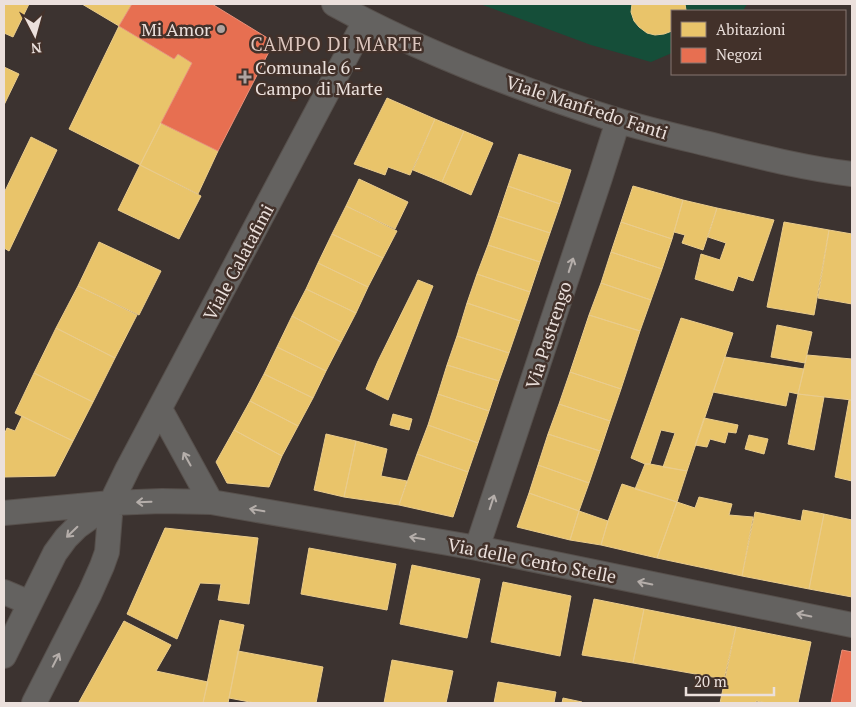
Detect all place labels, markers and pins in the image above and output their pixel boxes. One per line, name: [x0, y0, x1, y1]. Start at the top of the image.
place label: Mi Amor: [141, 17, 211, 41]
marker: Mi Amor: [215, 23, 227, 35]
place label: Comunale 6 - Campo di Marte: [255, 55, 383, 100]
marker: Comunale 6 - Campo di Marte: [239, 71, 251, 83]

